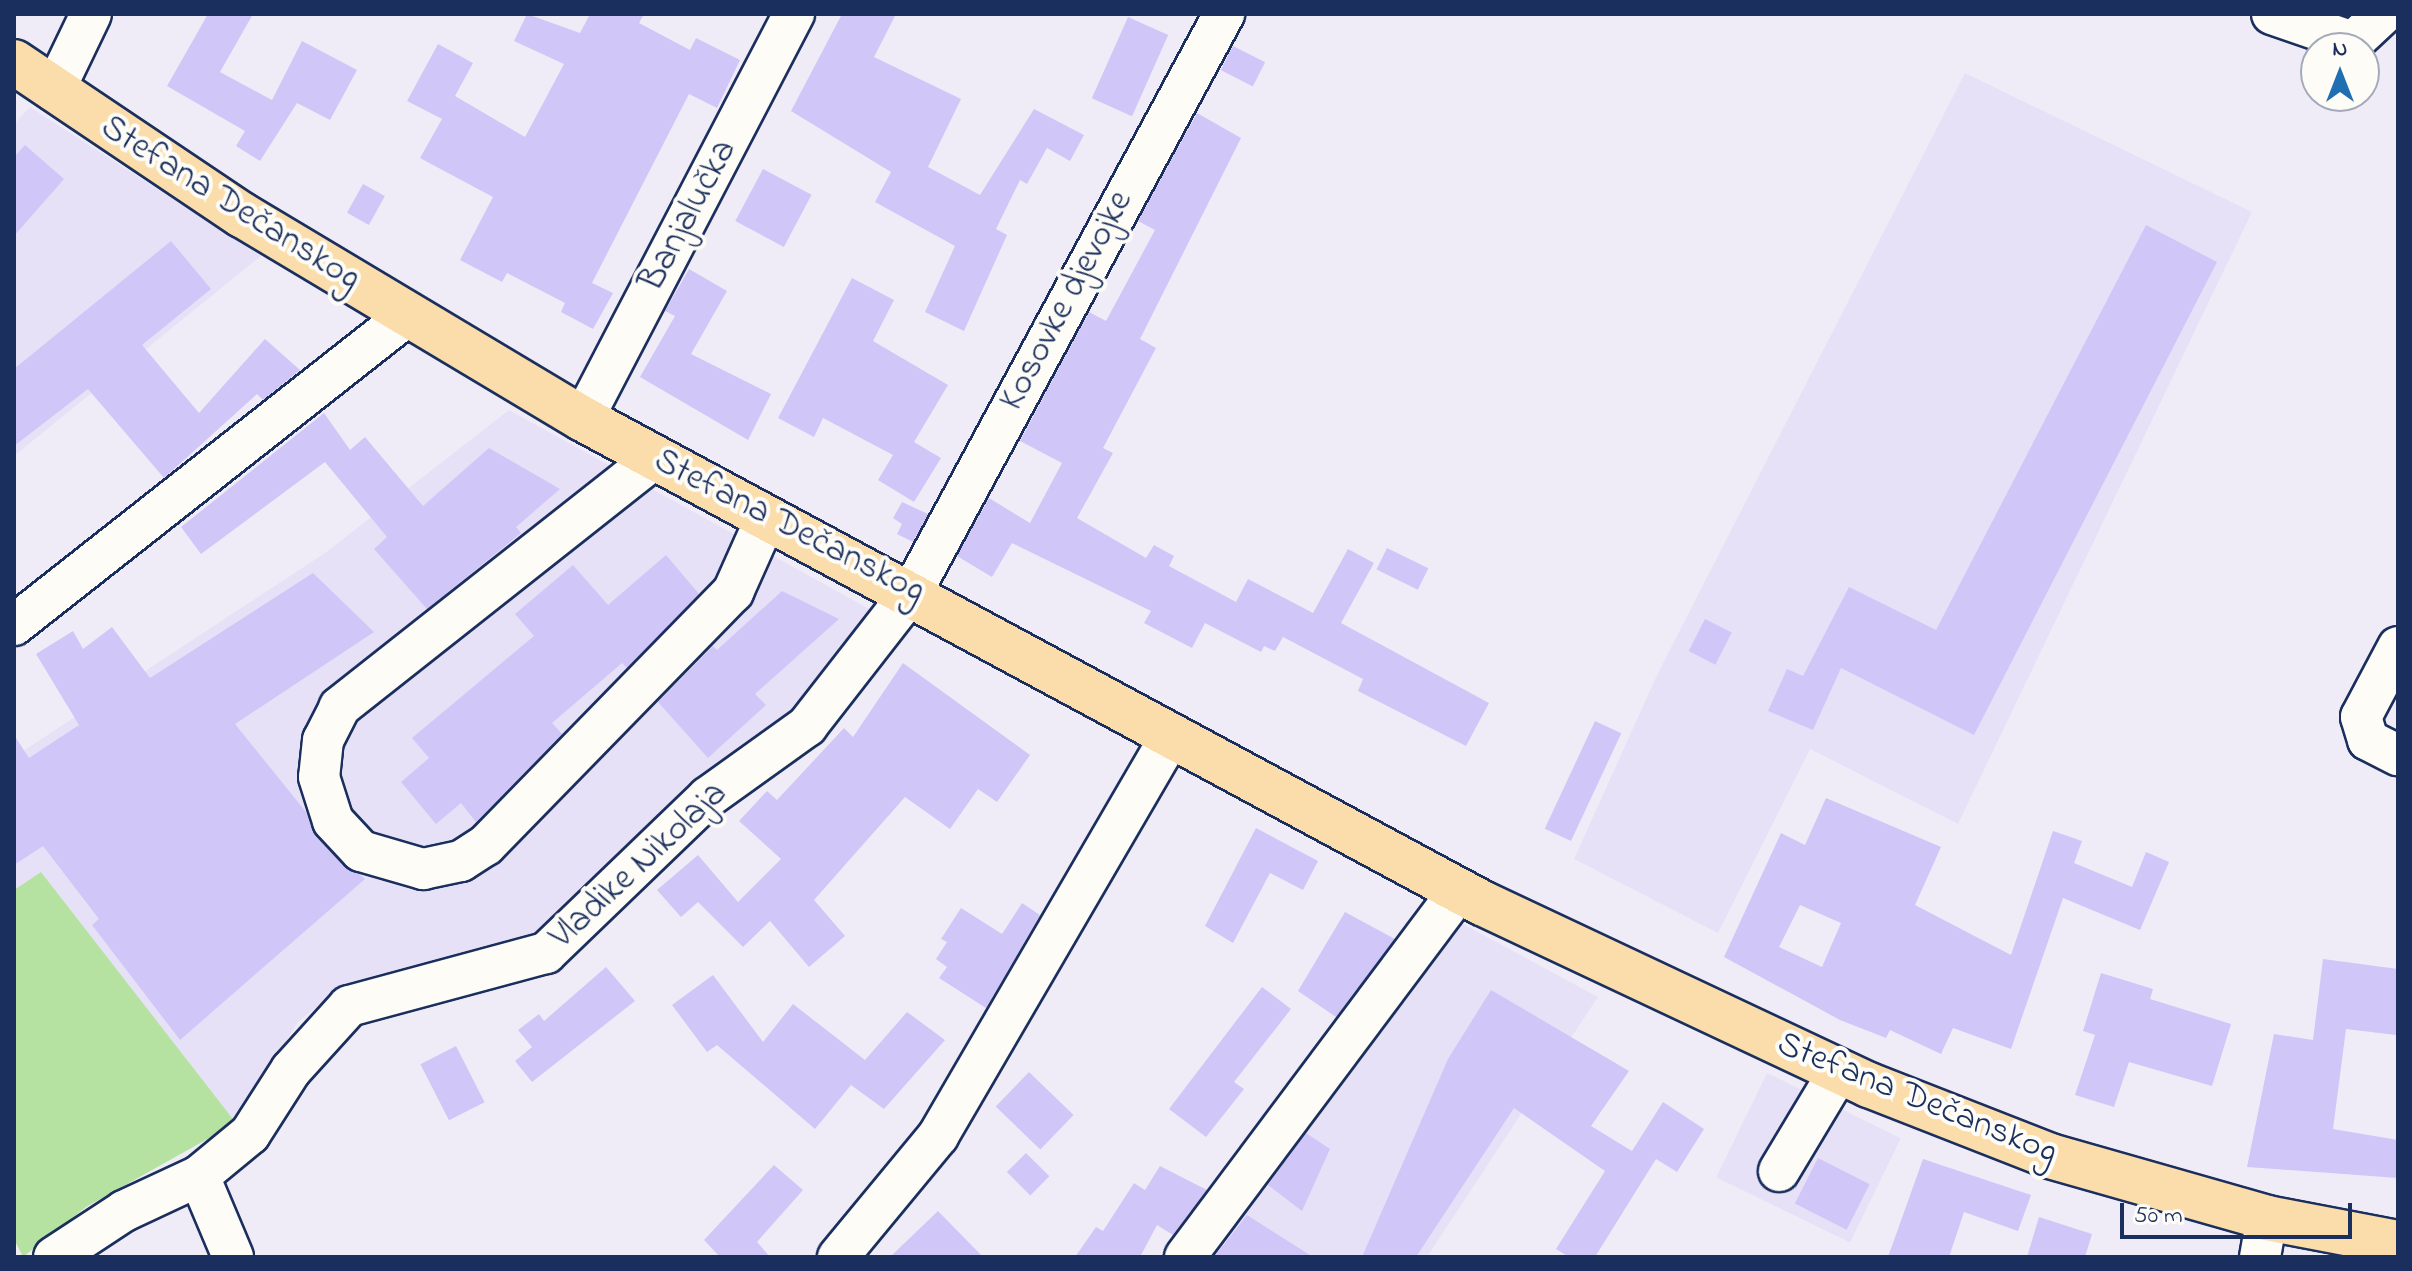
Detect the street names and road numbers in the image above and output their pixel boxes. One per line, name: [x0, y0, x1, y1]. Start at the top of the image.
street label: Stefana Dečanskog: [92, 107, 368, 301]
street label: Banjalučka: [631, 133, 747, 299]
street label: Kosovke djevojke: [991, 184, 1143, 418]
street label: Stefana Dečanskog: [646, 440, 932, 614]
street label: Vladike Nikolaja: [542, 773, 736, 959]
street label: Stefana Dečanskog: [1771, 1023, 2063, 1175]

